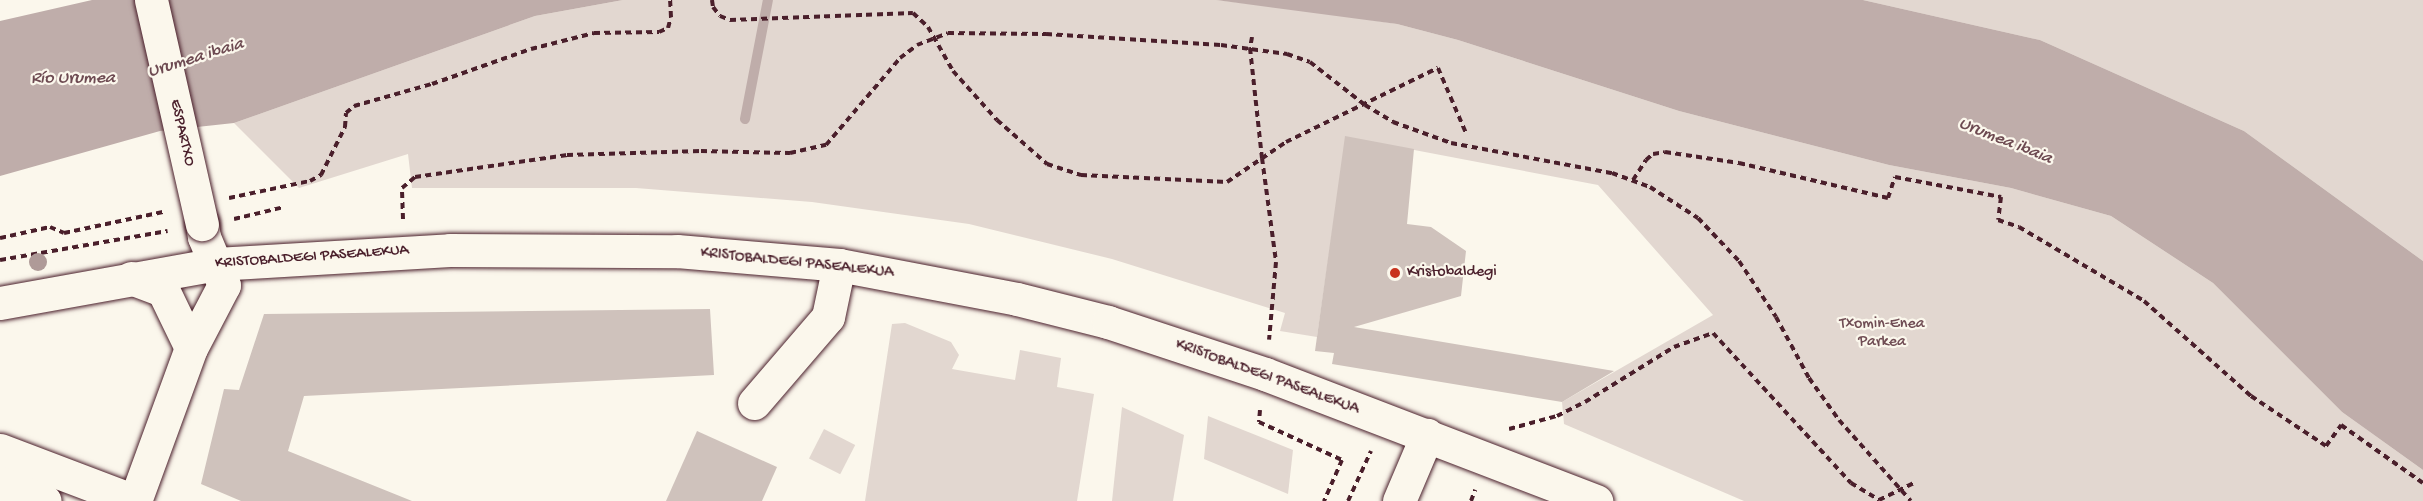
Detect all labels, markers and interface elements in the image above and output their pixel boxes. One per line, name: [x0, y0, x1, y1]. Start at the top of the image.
water label: Urumea ibaia: [146, 34, 246, 84]
water label: Río Urumea: [31, 68, 115, 90]
street label: ESPARTXO: [164, 98, 198, 168]
water label: Urumea ibaia: [1955, 113, 2055, 171]
street label: KRISTOBALDEGI PASEALEKUA: [214, 242, 410, 274]
street label: KRISTOBALDEGI PASEALEKUA: [699, 244, 895, 284]
place label: Kristobaldegi: [1407, 263, 1497, 283]
marker: Kristobaldegi: [1388, 266, 1402, 280]
park label: Txomin-Enea Parkea: [1839, 315, 1925, 353]
street label: KRISTOBALDEGI PASEALEKUA: [1172, 336, 1362, 420]

